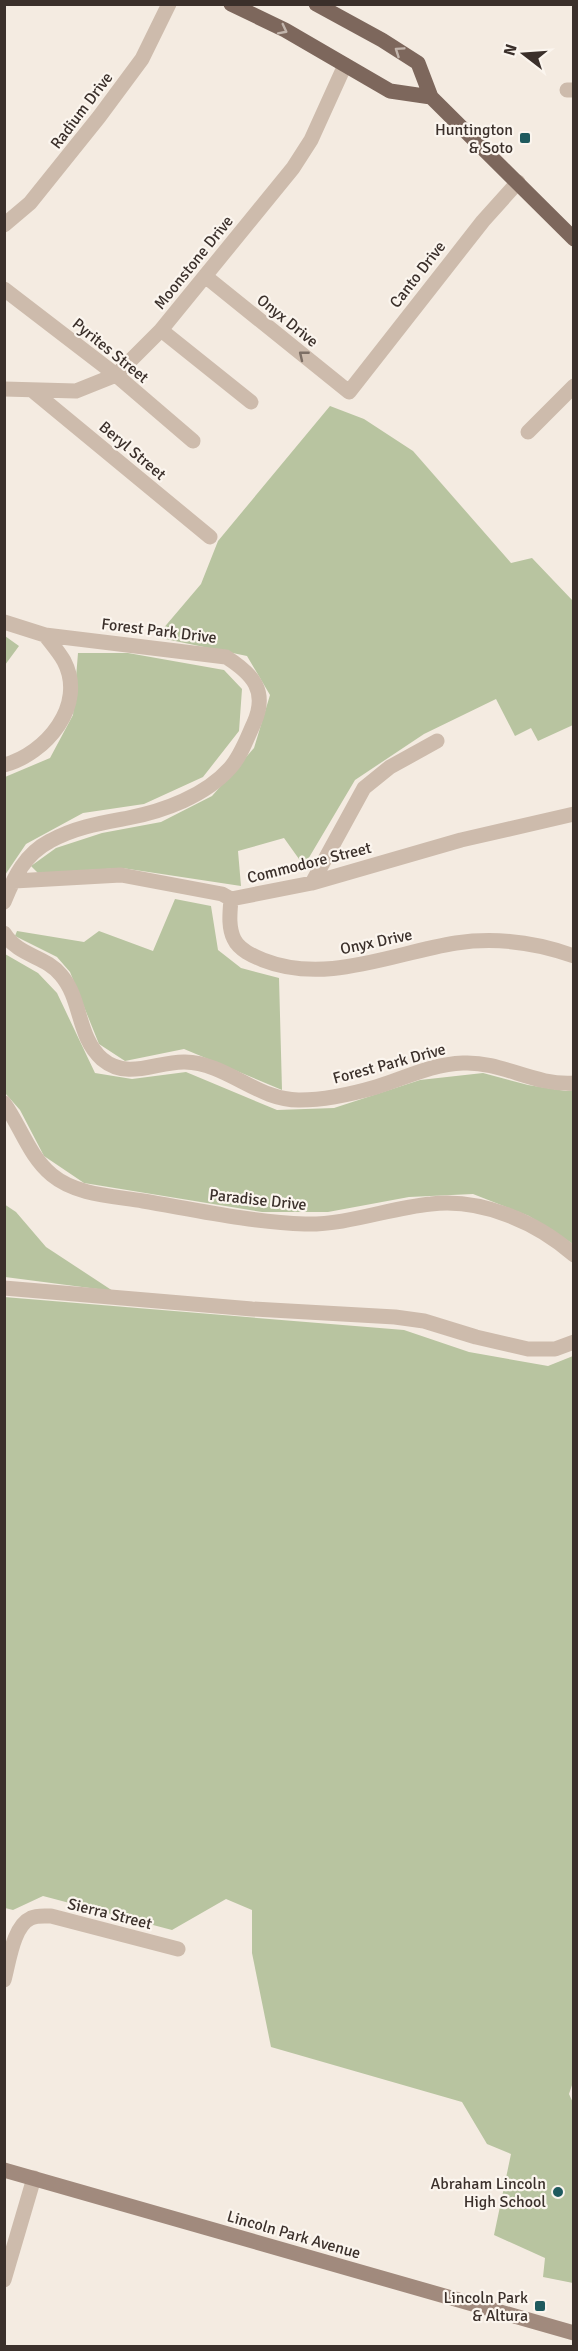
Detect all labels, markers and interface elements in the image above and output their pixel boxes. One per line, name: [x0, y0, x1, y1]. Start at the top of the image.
one-way arrow: [277, 23, 288, 34]
north arrow: [494, 24, 554, 84]
text: N: [499, 42, 522, 58]
one-way arrow: [395, 47, 406, 58]
street label: Radium Drive: [46, 68, 117, 153]
place label: Huntington & Soto: [435, 120, 513, 158]
marker: Huntington & Soto: [518, 131, 532, 145]
street label: Moonstone Drive: [150, 212, 238, 314]
street label: Canto Drive: [385, 237, 450, 312]
street label: Onyx Drive: [253, 290, 322, 352]
street label: Pyrites Street: [68, 314, 153, 388]
one-way arrow: [299, 352, 310, 363]
street label: Beryl Street: [95, 417, 170, 485]
street label: Forest Park Drive: [100, 614, 218, 648]
street label: Commodore Street: [245, 838, 374, 888]
street label: Onyx Drive: [338, 925, 414, 959]
street label: Forest Park Drive: [331, 1039, 448, 1089]
street label: Paradise Drive: [208, 1185, 308, 1215]
street label: Sierra Street: [66, 1894, 154, 1934]
place label: Abraham Lincoln High School: [430, 2174, 546, 2212]
marker: Abraham Lincoln High School: [551, 2185, 565, 2199]
street label: Lincoln Park Avenue: [225, 2206, 363, 2264]
place label: Lincoln Park & Altura: [443, 2288, 528, 2326]
marker: Lincoln Park & Altura: [533, 2299, 547, 2313]

